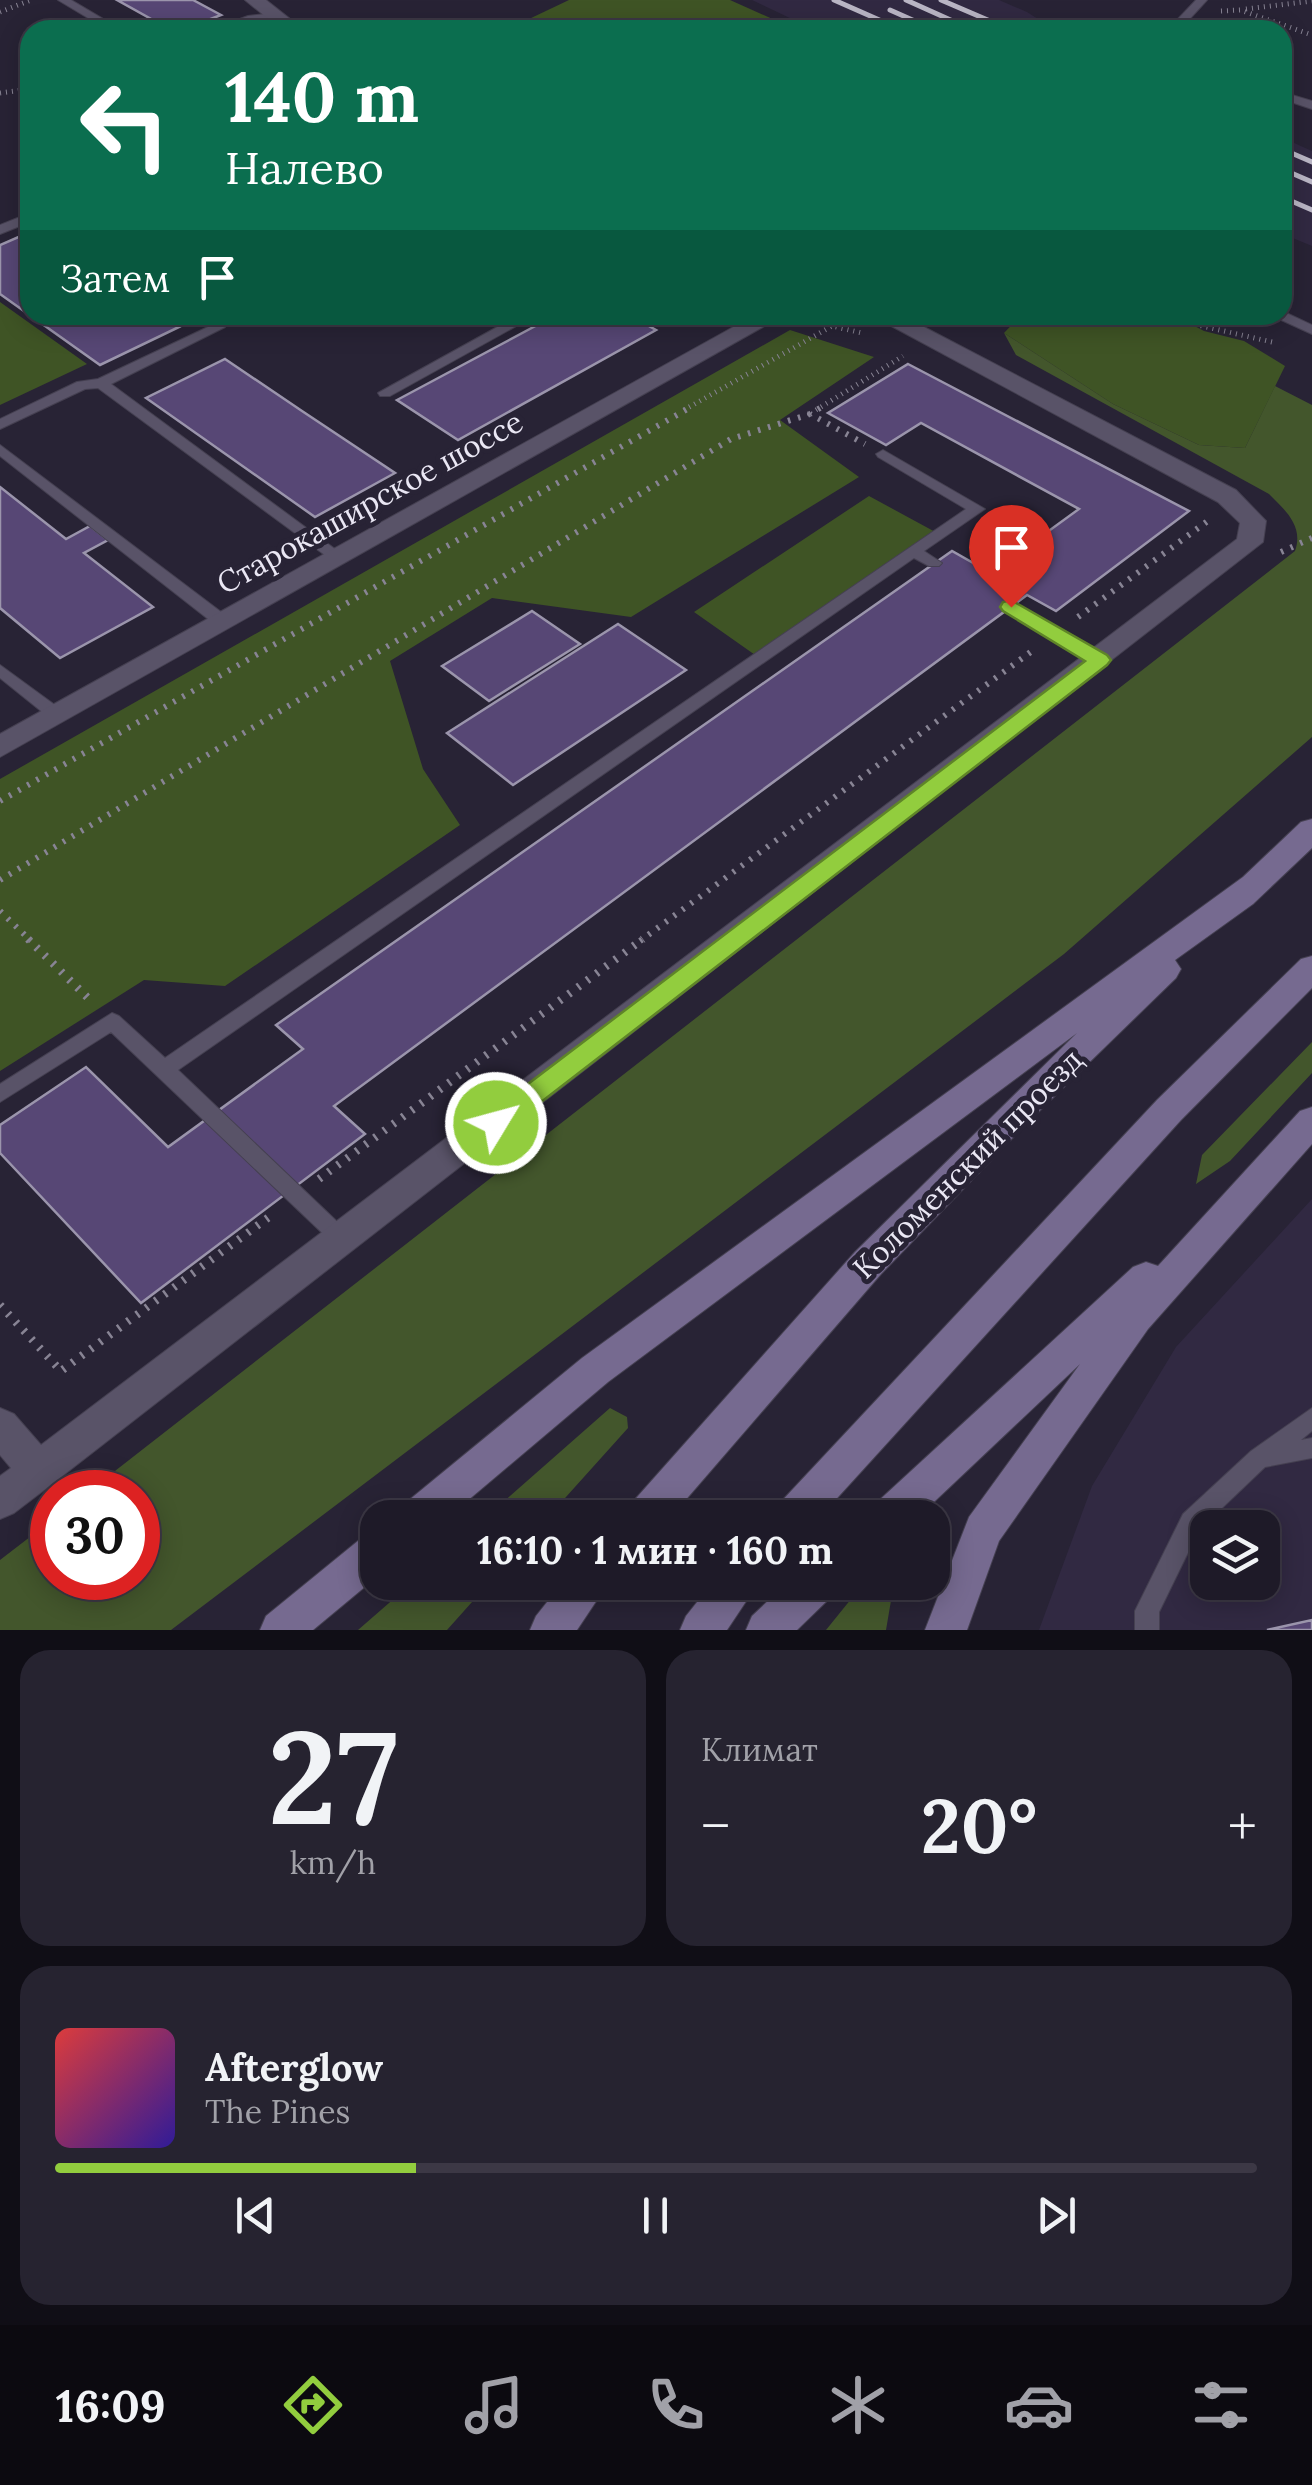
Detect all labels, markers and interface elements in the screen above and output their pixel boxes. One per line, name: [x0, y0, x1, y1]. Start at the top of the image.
text: 140 m: [225, 52, 419, 141]
icon: left: [60, 60, 190, 190]
text: Налево: [225, 139, 384, 196]
icon: arrive: [190, 250, 245, 305]
text: Затем: [60, 254, 170, 302]
street label: Старокаширское шоссе: [210, 402, 529, 602]
pin: [969, 505, 1054, 608]
icon: arrive: [984, 520, 1039, 575]
street label: Коломенский проезд: [845, 1041, 1090, 1286]
position arrow: [444, 1071, 548, 1175]
speed limit sign: 30: [30, 1470, 160, 1600]
map controls: [1190, 1510, 1280, 1600]
button: layers: [1190, 1510, 1280, 1600]
text: 16:10 · 1 мин · 160 m: [477, 1526, 833, 1574]
text: 27: [268, 1693, 398, 1860]
text: Климат: [701, 1729, 818, 1770]
text: 20°: [921, 1778, 1037, 1874]
text: −: [701, 1791, 730, 1861]
text: +: [1228, 1791, 1257, 1861]
text: km/h: [290, 1842, 376, 1883]
text: Afterglow: [205, 2043, 383, 2091]
text: The Pines: [205, 2091, 350, 2132]
icon: previous: [228, 2188, 283, 2243]
icon: pause: [628, 2188, 683, 2243]
icon: next: [1029, 2188, 1084, 2243]
icon: directions: [278, 2370, 348, 2440]
icon: music: [459, 2370, 529, 2440]
icon: phone: [641, 2370, 711, 2440]
icon: climate: [823, 2370, 893, 2440]
icon: car: [1004, 2370, 1074, 2440]
icon: filters: [1186, 2370, 1256, 2440]
text: 16:09: [56, 2377, 166, 2434]

